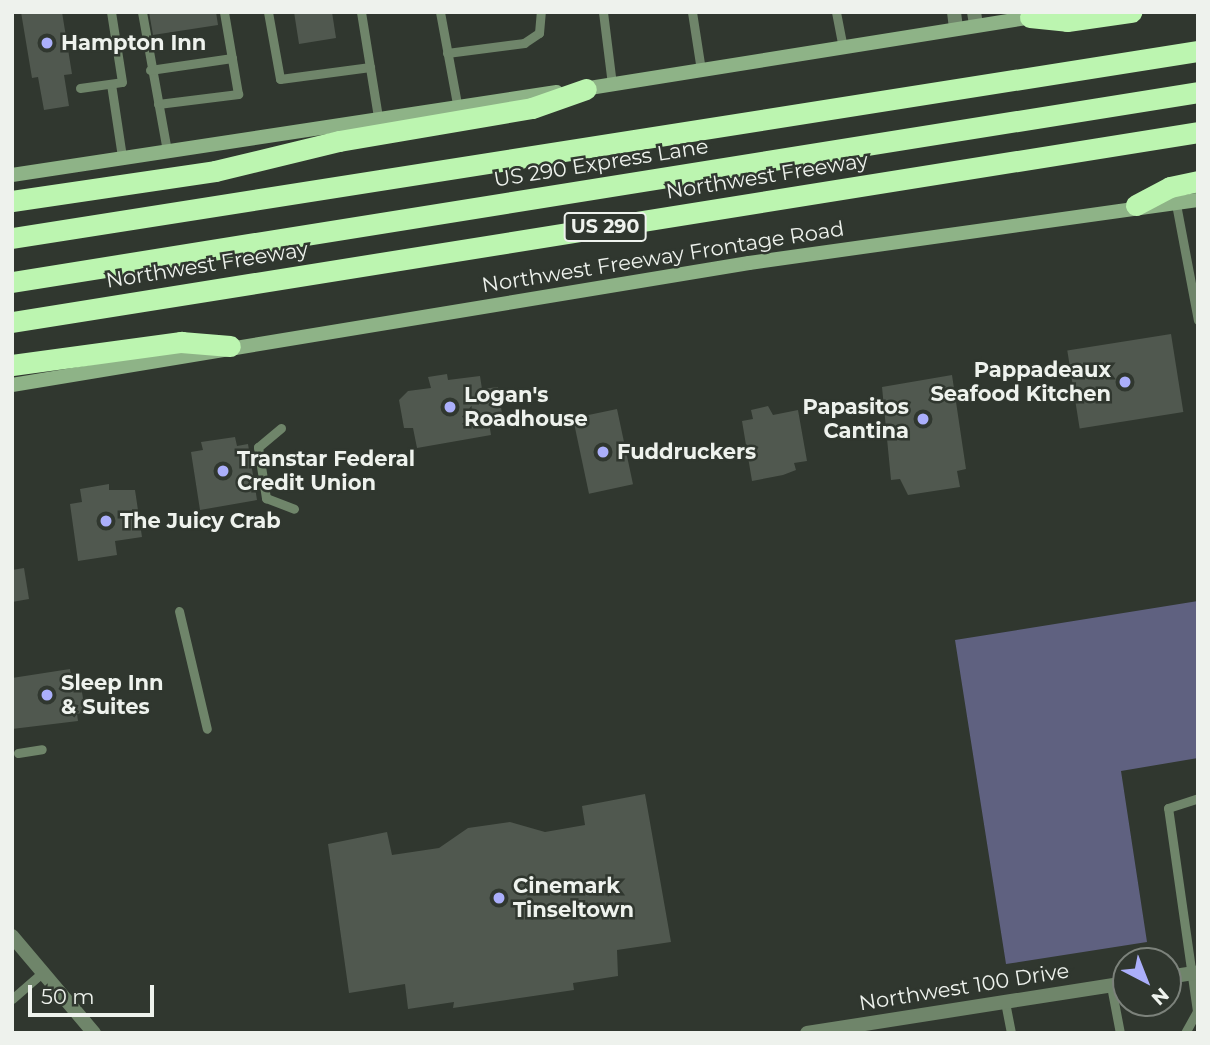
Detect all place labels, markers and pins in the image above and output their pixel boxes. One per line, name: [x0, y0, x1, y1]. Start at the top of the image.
place label: Hampton Inn: [61, 30, 206, 56]
marker: Hampton Inn: [39, 35, 55, 51]
place label: Pappadeaux Seafood Kitchen: [930, 357, 1111, 407]
marker: Pappadeaux Seafood Kitchen: [1117, 374, 1133, 390]
place label: Logan's Roadhouse: [464, 382, 588, 432]
place label: Papasitos Cantina: [803, 394, 909, 444]
marker: Logan's Roadhouse: [442, 399, 458, 415]
marker: Papasitos Cantina: [915, 411, 931, 427]
place label: Fuddruckers: [617, 439, 756, 465]
marker: Fuddruckers: [595, 444, 611, 460]
place label: Transtar Federal Credit Union: [237, 446, 415, 496]
marker: Transtar Federal Credit Union: [215, 463, 231, 479]
place label: The Juicy Crab: [120, 508, 281, 534]
marker: The Juicy Crab: [98, 513, 114, 529]
place label: Sleep Inn & Suites: [61, 670, 164, 720]
marker: Sleep Inn & Suites: [39, 687, 55, 703]
place label: Cinemark Tinseltown: [513, 873, 634, 923]
marker: Cinemark Tinseltown: [491, 890, 507, 906]

